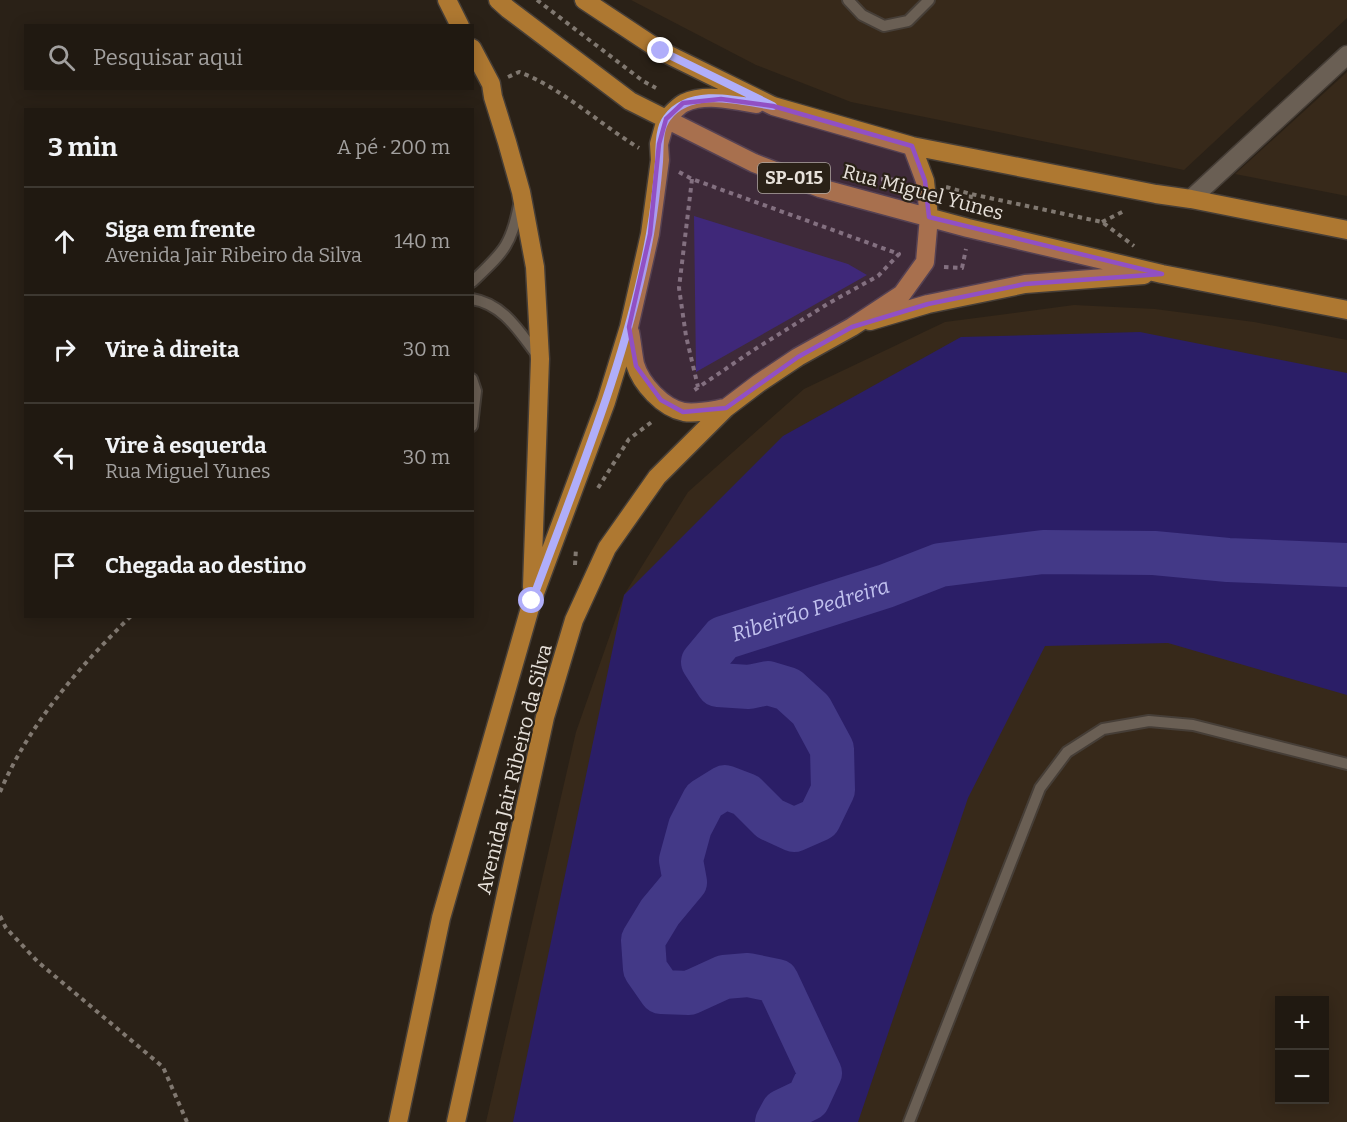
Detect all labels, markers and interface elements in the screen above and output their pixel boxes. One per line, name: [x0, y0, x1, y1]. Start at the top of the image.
search box: [24, 24, 474, 90]
route end: [647, 37, 673, 63]
icon: search: [45, 41, 78, 74]
text: Pesquisar aqui: [93, 44, 243, 71]
text: 3 min: [48, 132, 117, 163]
text: A pé · 200 m: [337, 135, 450, 159]
street label: Rua Miguel Yunes: [840, 159, 1006, 225]
road number: SP-015: [758, 163, 830, 193]
text: Siga em frente: [105, 216, 255, 243]
icon: ahead: [48, 225, 81, 258]
text: 140 m: [394, 229, 450, 253]
text: Avenida Jair Ribeiro da Silva: [105, 243, 362, 267]
icon: right: [48, 333, 81, 366]
text: Vire à direita: [105, 336, 239, 363]
text: 30 m: [403, 337, 450, 361]
text: Vire à esquerda: [105, 432, 266, 459]
icon: left: [48, 441, 81, 474]
text: 30 m: [403, 445, 450, 469]
text: Rua Miguel Yunes: [105, 459, 271, 483]
icon: arrive: [48, 549, 81, 582]
text: Chegada ao destino: [105, 552, 306, 579]
water label: Ribeirão Pedreira: [728, 573, 893, 647]
route start: [518, 587, 544, 613]
street label: Avenida Jair Ribeiro da Silva: [471, 641, 557, 897]
map controls: [1275, 996, 1329, 1104]
button: +: [1275, 996, 1329, 1050]
button: −: [1275, 1050, 1329, 1104]

